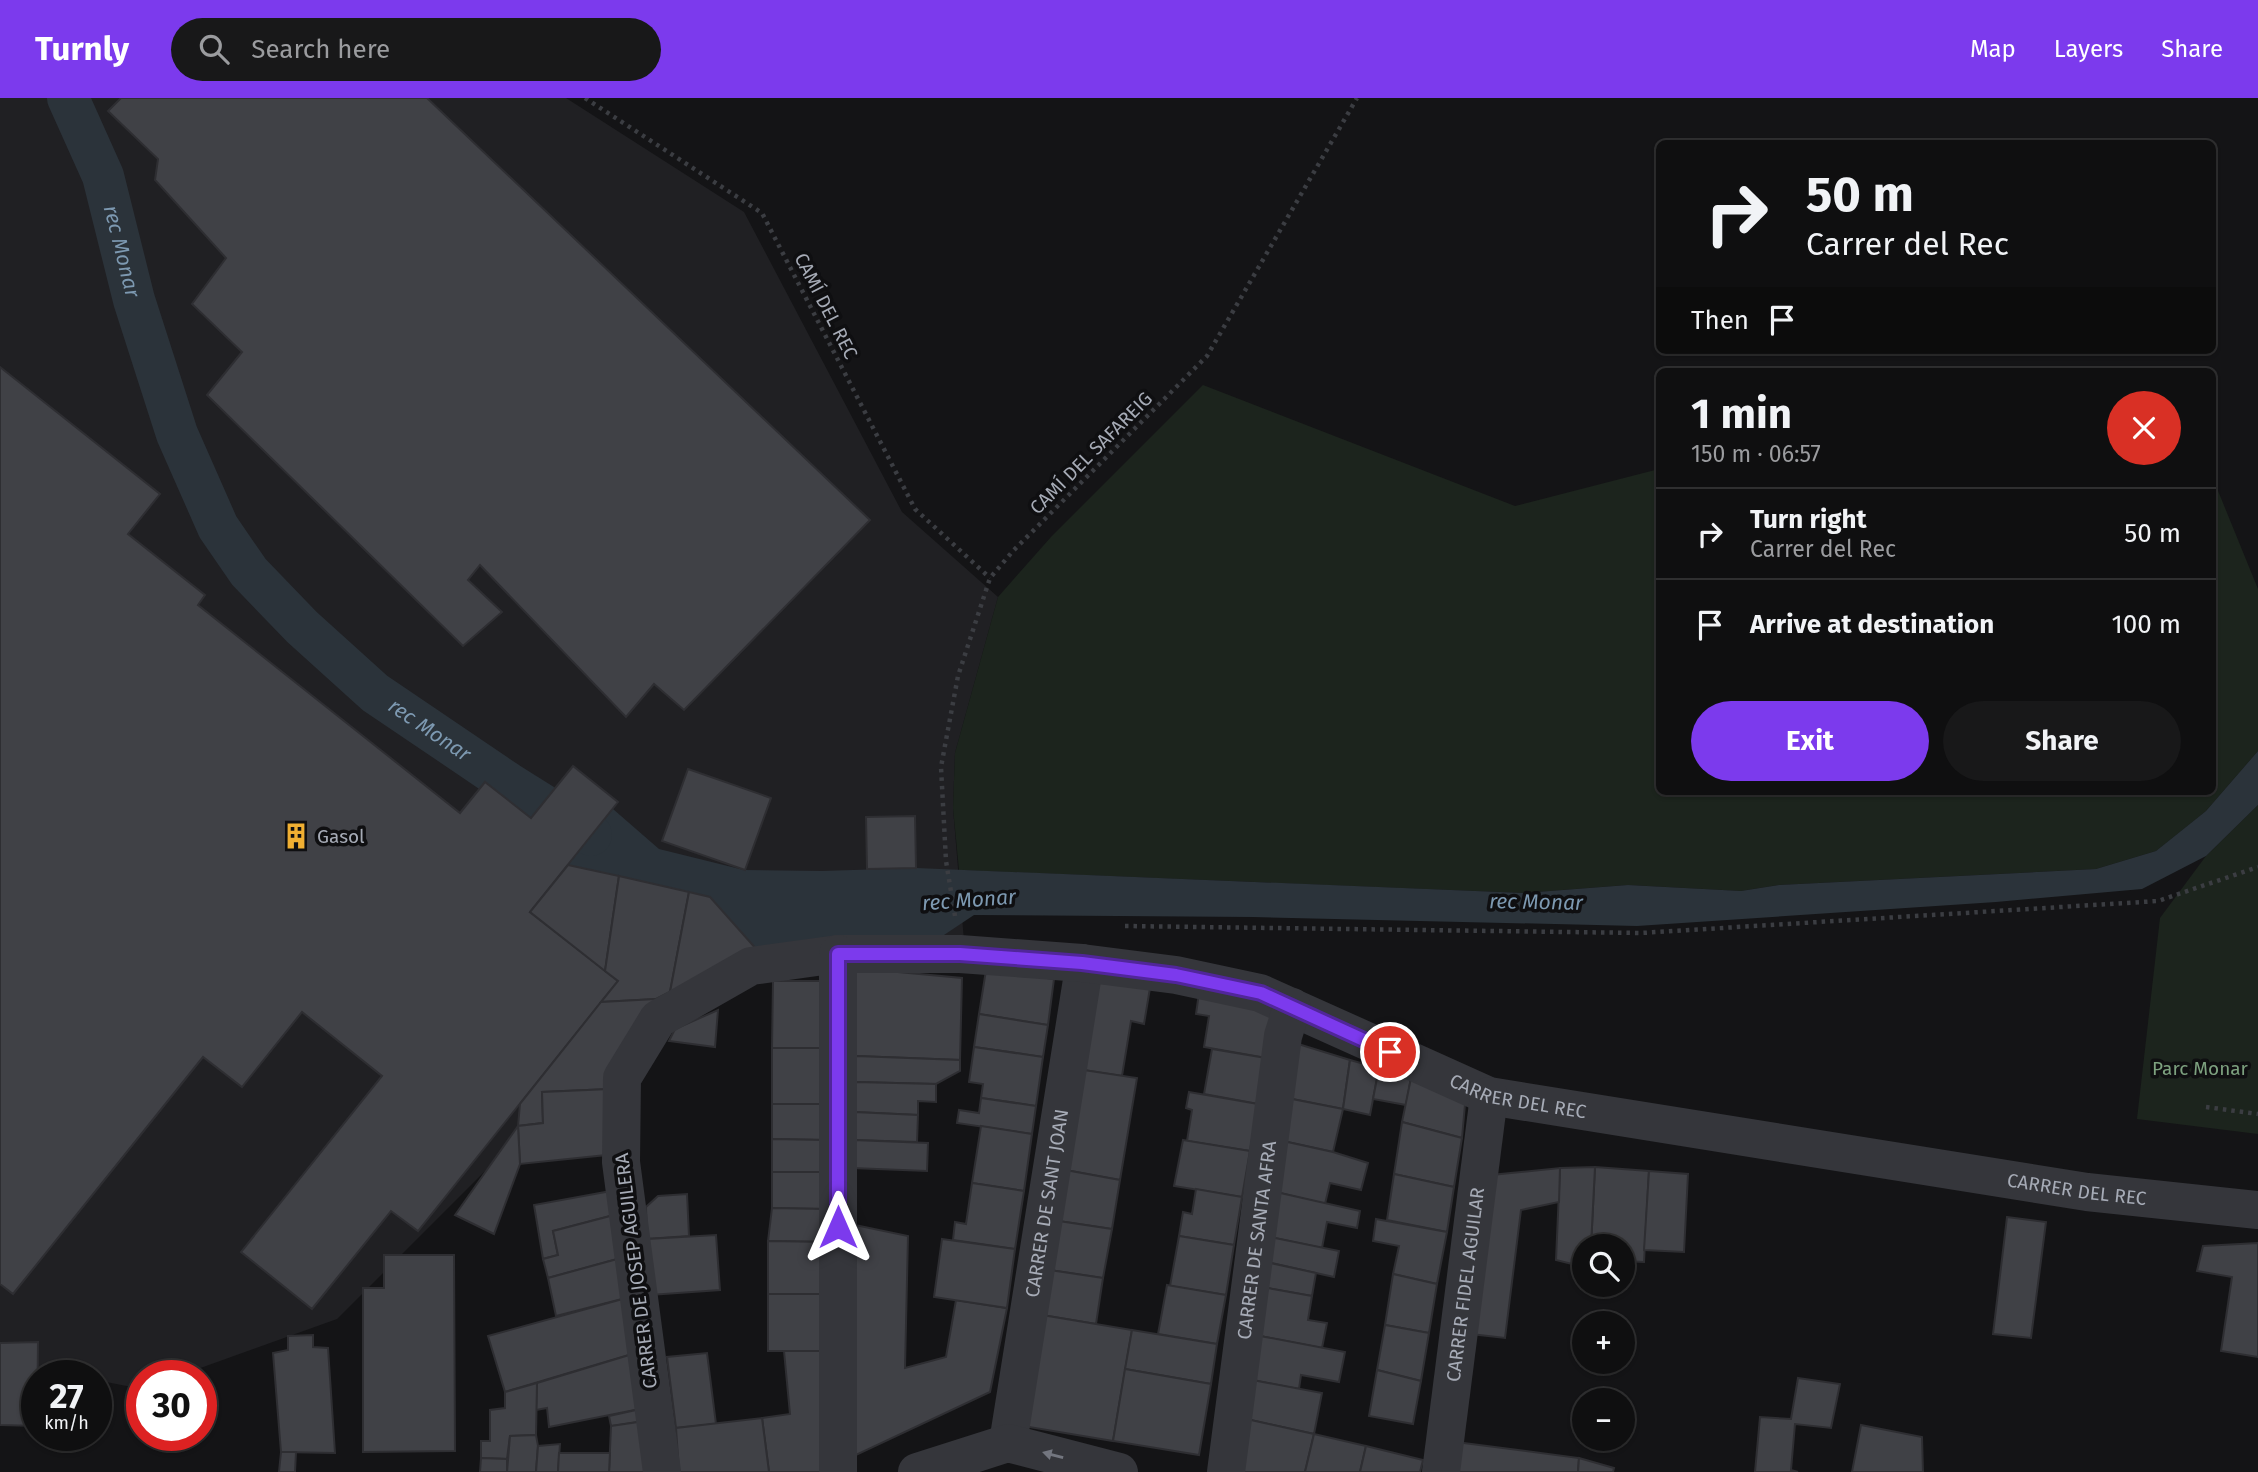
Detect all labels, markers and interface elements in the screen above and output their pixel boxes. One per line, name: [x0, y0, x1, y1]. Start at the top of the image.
search box: [171, 18, 661, 81]
text: Turnly: [35, 29, 129, 69]
icon: search: [195, 30, 233, 68]
text: Search here: [251, 34, 390, 65]
text: Map: [1970, 35, 2016, 63]
text: Layers: [2054, 35, 2123, 63]
text: Share: [2161, 35, 2223, 63]
text: 50 m: [1806, 165, 1914, 224]
icon: right: [1691, 168, 1782, 259]
water label: rec Monar: [98, 202, 146, 301]
text: Carrer del Rec: [1806, 225, 2009, 263]
street label: CAMÍ DEL REC: [789, 249, 863, 363]
icon: arrive: [1763, 301, 1801, 339]
text: Then: [1691, 305, 1749, 336]
street label: CAMÍ DEL SAFAREIG: [1025, 387, 1157, 519]
text: 1 min: [1691, 389, 1792, 439]
button: close: [2107, 391, 2181, 465]
text: 150 m · 06:57: [1691, 440, 1821, 468]
text: Turn right: [1750, 504, 1867, 535]
icon: right: [1691, 515, 1729, 553]
text: 50 m: [2124, 518, 2181, 549]
text: Carrer del Rec: [1750, 535, 1896, 563]
icon: arrive: [1691, 606, 1729, 644]
text: Arrive at destination: [1750, 609, 1994, 640]
text: 100 m: [2112, 609, 2181, 640]
water label: rec Monar: [383, 693, 477, 768]
button: Exit: [1691, 701, 1929, 781]
button: Share: [1943, 701, 2181, 781]
building icon: Gasol: [281, 821, 311, 851]
place label: Gasol: [317, 825, 365, 848]
water label: rec Monar: [921, 884, 1018, 916]
water label: rec Monar: [1489, 888, 1584, 916]
pin: [1360, 1022, 1420, 1082]
icon: arrive: [1371, 1033, 1409, 1071]
park label: Parc Monar: [2152, 1057, 2249, 1080]
street label: CARRER DEL REC: [1446, 1068, 1588, 1123]
street label: CARRER DE SANT JOAN: [1020, 1107, 1073, 1299]
street label: CARRER DE SANTA AFRA: [1232, 1139, 1281, 1341]
street label: CARRER DE JOSEP AGUILERA: [610, 1152, 662, 1390]
street label: CARRER DEL REC: [2006, 1168, 2148, 1210]
street label: CARRER FIDEL AGUILAR: [1441, 1185, 1489, 1383]
position arrow: [801, 1190, 875, 1264]
map controls: [1572, 1234, 1635, 1451]
button: search: [1572, 1234, 1635, 1297]
button: +: [1572, 1311, 1635, 1374]
speed limit sign: 30: [126, 1360, 217, 1451]
text: 27: [49, 1375, 84, 1417]
button: −: [1572, 1388, 1635, 1451]
text: km/h: [44, 1412, 89, 1434]
one-way arrow: [1042, 1449, 1064, 1460]

